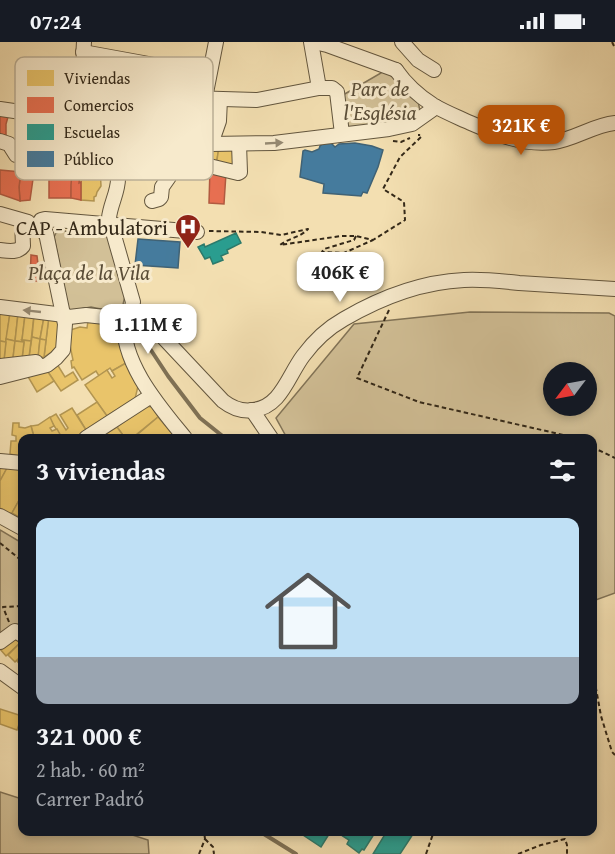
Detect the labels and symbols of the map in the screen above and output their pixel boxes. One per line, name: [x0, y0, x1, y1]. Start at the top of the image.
legend: [15, 57, 213, 180]
text: Viviendas: [64, 66, 130, 90]
park label: Parc de l'Església: [344, 73, 417, 128]
text: Comercios: [64, 93, 134, 117]
pin: 321K €: [472, 105, 570, 156]
text: Escuelas: [64, 120, 120, 144]
one-way arrow: [264, 138, 283, 148]
text: Público: [64, 147, 114, 171]
place label: CAP - Ambulatori: [16, 212, 168, 243]
hospital icon: CAP - Ambulatori: [173, 212, 203, 250]
pin: 406K €: [291, 252, 389, 303]
park label: Plaça de la Vila: [27, 257, 150, 288]
pin: 1.11M €: [93, 304, 203, 355]
one-way arrow: [22, 306, 41, 316]
north arrow: [543, 362, 597, 416]

